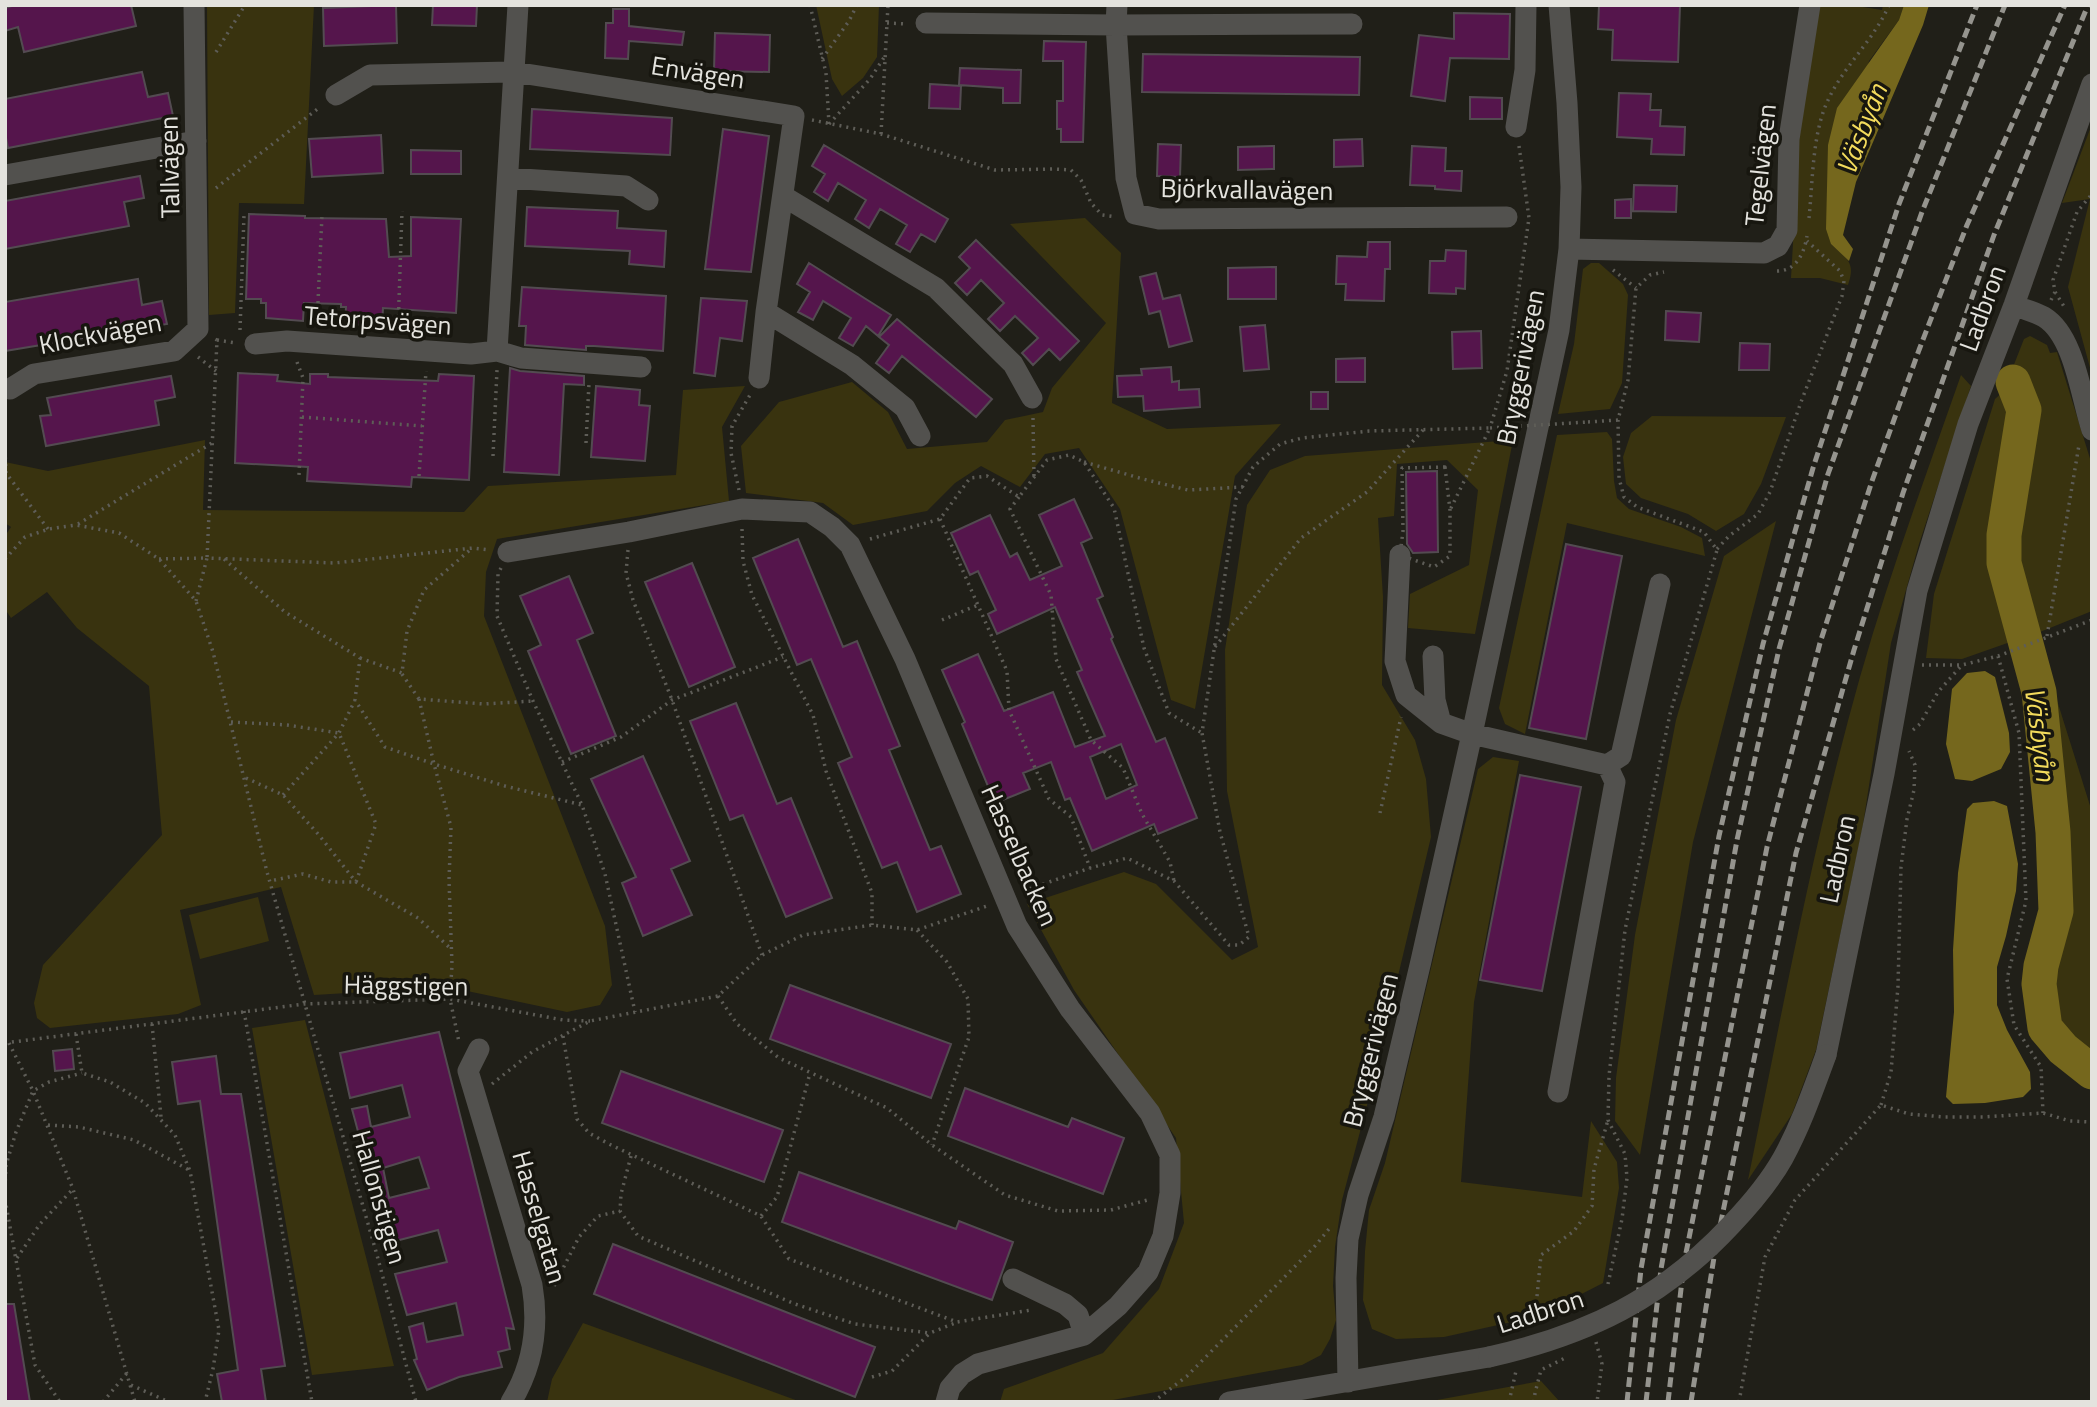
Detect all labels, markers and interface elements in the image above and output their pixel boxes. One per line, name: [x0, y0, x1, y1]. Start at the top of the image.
street label: Envägen: [649, 45, 747, 99]
water label: Väsbyån: [1824, 76, 1898, 181]
street label: Tegelvägen: [1734, 102, 1786, 228]
street label: Tallvägen: [149, 116, 189, 218]
street label: Björkvallavägen: [1160, 168, 1334, 210]
street label: Ladbron: [1948, 259, 2016, 357]
street label: Bryggerivägen: [1486, 286, 1554, 448]
street label: Tetorpsvägen: [303, 295, 453, 345]
street label: Klockvägen: [35, 302, 165, 364]
water label: Väsbyån: [2014, 685, 2068, 785]
street label: Hasselbacken: [971, 778, 1069, 932]
street label: Ladbron: [1809, 811, 1865, 907]
street label: Häggstigen: [343, 964, 469, 1006]
street label: Bryggerivägen: [1332, 969, 1408, 1131]
street label: Hallonstigen: [342, 1125, 418, 1269]
street label: Hasselgatan: [502, 1146, 578, 1288]
street label: Ladbron: [1491, 1279, 1589, 1343]

